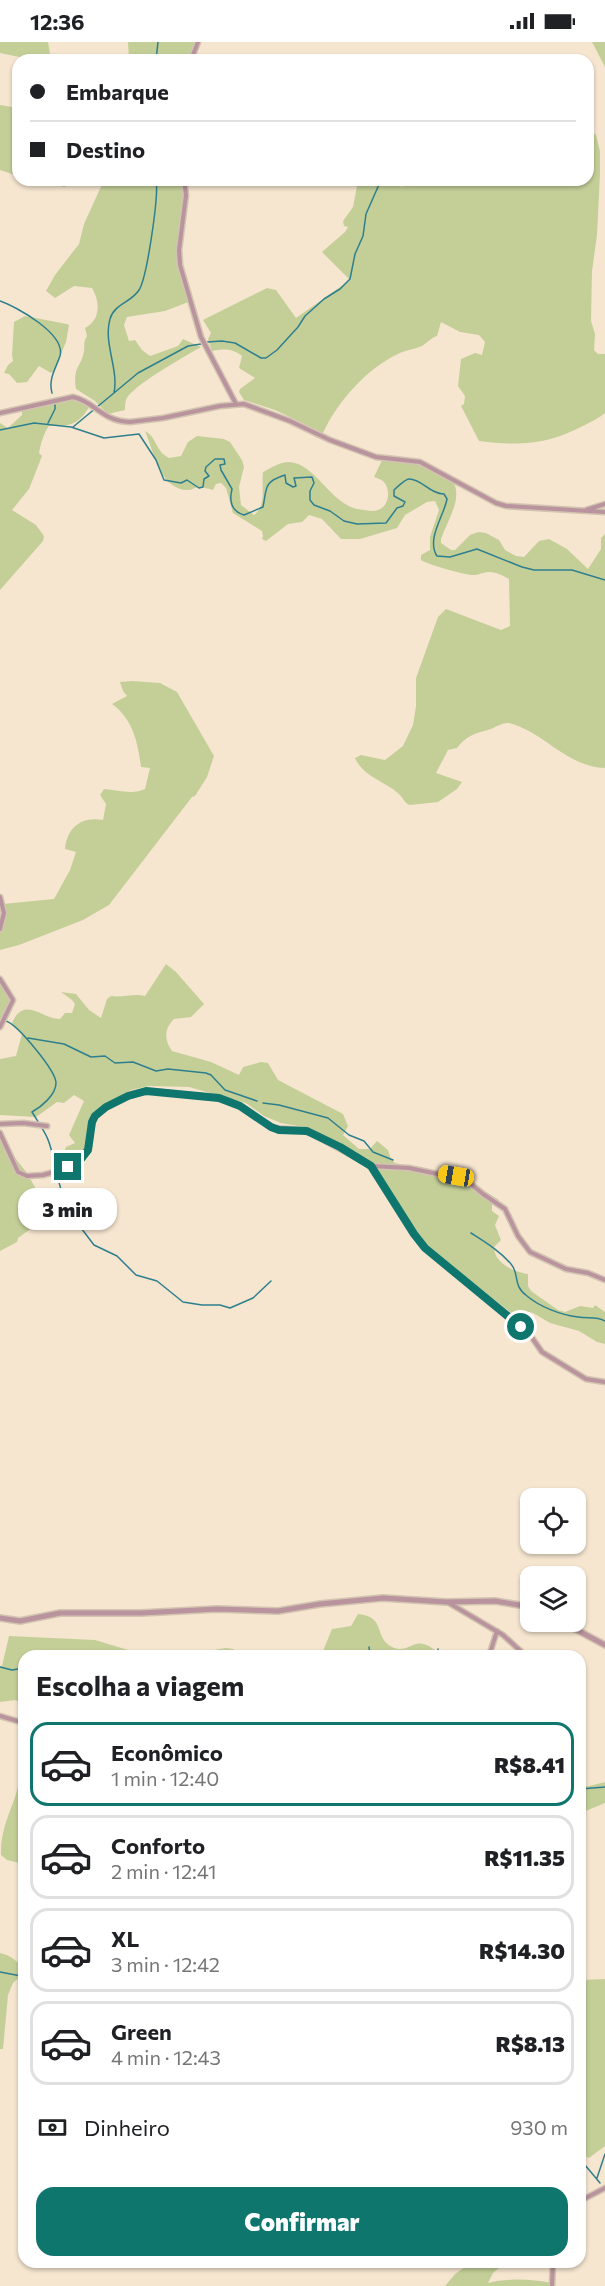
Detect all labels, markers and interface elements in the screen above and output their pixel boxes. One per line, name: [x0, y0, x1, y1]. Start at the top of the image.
text: 12:36: [30, 8, 85, 35]
text: Embarque: [66, 78, 169, 105]
text: Destino: [66, 136, 145, 163]
route end: [54, 1153, 81, 1180]
car: [437, 1164, 475, 1188]
callout: 3 min: [19, 1188, 118, 1230]
text: 3 min: [42, 1197, 93, 1221]
route start: [507, 1313, 534, 1340]
map controls: [520, 1488, 586, 1632]
button: locate: [520, 1488, 586, 1554]
button: layers: [520, 1566, 586, 1632]
text: Escolha a viagem: [36, 1669, 244, 1702]
icon: car: [39, 1737, 93, 1791]
text: Econômico: [111, 1739, 223, 1766]
text: R$8.41: [494, 1751, 565, 1778]
text: 1 min · 12:40: [111, 1766, 219, 1790]
icon: car: [39, 1830, 93, 1884]
text: Conforto: [111, 1832, 205, 1859]
text: R$11.35: [484, 1844, 565, 1871]
text: 2 min · 12:41: [111, 1859, 217, 1883]
icon: car: [39, 1923, 93, 1977]
text: XL: [111, 1925, 139, 1952]
text: R$14.30: [479, 1937, 565, 1964]
text: 3 min · 12:42: [111, 1952, 220, 1976]
icon: car: [39, 2016, 93, 2070]
text: Green: [111, 2018, 172, 2045]
text: R$8.13: [495, 2030, 565, 2057]
text: 4 min · 12:43: [111, 2045, 221, 2069]
icon: cash: [36, 2111, 69, 2144]
text: Dinheiro: [84, 2114, 170, 2141]
text: 930 m: [510, 2115, 568, 2139]
button: Confirmar: [36, 2187, 568, 2256]

